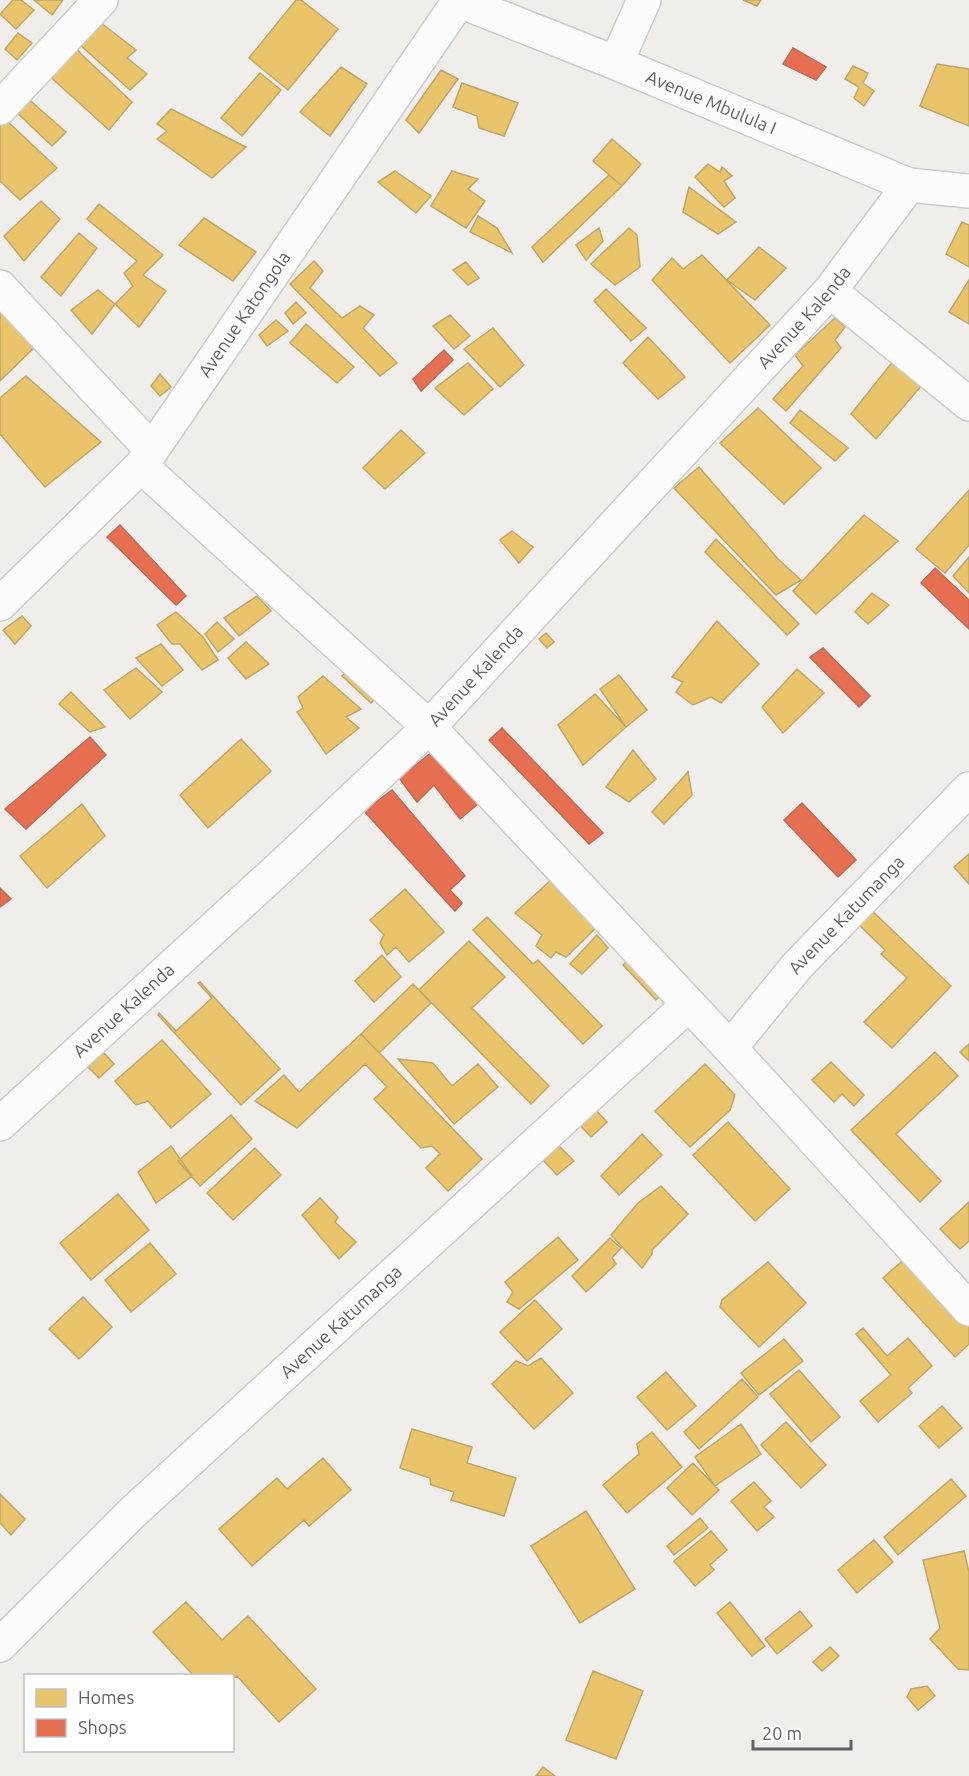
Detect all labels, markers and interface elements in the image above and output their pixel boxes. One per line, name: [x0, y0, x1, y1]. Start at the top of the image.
street label: Avenue Mbulula I: [643, 66, 779, 138]
street label: Avenue Katongola: [194, 247, 294, 380]
street label: Avenue Kalenda: [753, 262, 854, 372]
street label: Avenue Kalenda: [424, 621, 527, 730]
street label: Avenue Katumanga: [784, 851, 908, 977]
street label: Avenue Kalenda: [69, 959, 178, 1061]
street label: Avenue Katumanga: [276, 1261, 405, 1381]
legend: [24, 1674, 234, 1752]
text: Homes: [78, 1687, 135, 1707]
scale bar: [753, 1713, 850, 1751]
text: Shops: [78, 1717, 127, 1737]
text: 20 m: [762, 1723, 802, 1743]

